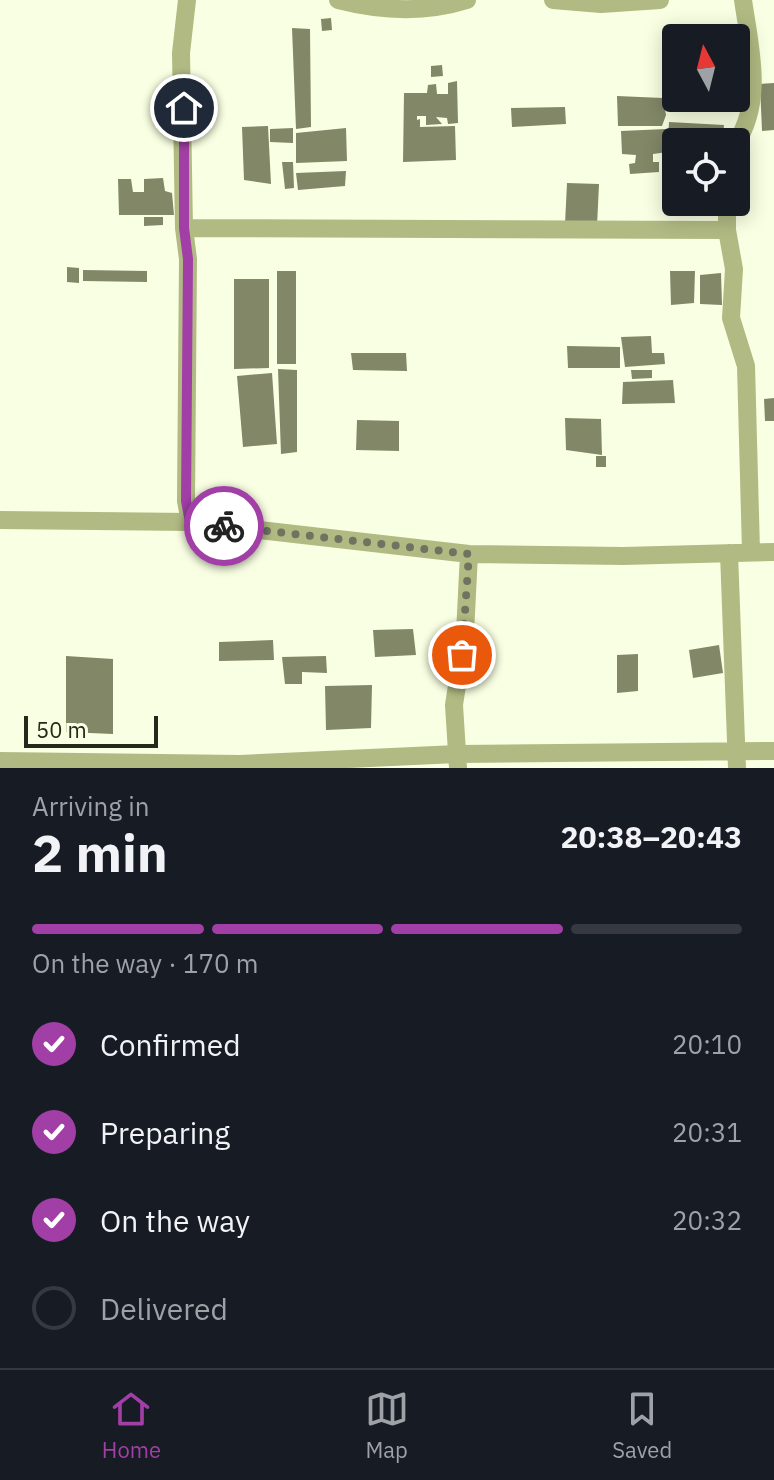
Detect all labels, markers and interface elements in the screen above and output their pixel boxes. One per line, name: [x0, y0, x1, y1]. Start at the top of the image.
north arrow: [662, 24, 750, 112]
map controls: [662, 24, 750, 216]
pin: [150, 74, 218, 142]
icon: home: [162, 86, 206, 130]
button: locate: [662, 128, 750, 216]
courier: [184, 486, 264, 566]
icon: bike: [202, 504, 246, 548]
pin: [428, 621, 496, 689]
icon: bag: [440, 633, 484, 677]
scale bar: [24, 712, 158, 748]
text: 50 m: [36, 715, 87, 744]
text: Arriving in: [32, 789, 149, 823]
text: 20:38–20:43: [561, 817, 742, 856]
text: 2 min: [32, 819, 168, 886]
text: On the way · 170 m: [32, 946, 258, 980]
icon: check: [32, 1022, 76, 1066]
text: Confirmed: [100, 1025, 241, 1064]
text: 20:10: [672, 1027, 742, 1061]
icon: check: [32, 1110, 76, 1154]
text: Preparing: [100, 1113, 230, 1152]
text: 20:31: [672, 1115, 742, 1149]
icon: check: [32, 1198, 76, 1242]
text: On the way: [100, 1201, 250, 1240]
text: 20:32: [672, 1203, 742, 1237]
text: Delivered: [100, 1289, 228, 1328]
tab: Home: [102, 1387, 161, 1464]
tab: Map: [365, 1387, 409, 1464]
tab: Saved: [612, 1387, 672, 1464]

